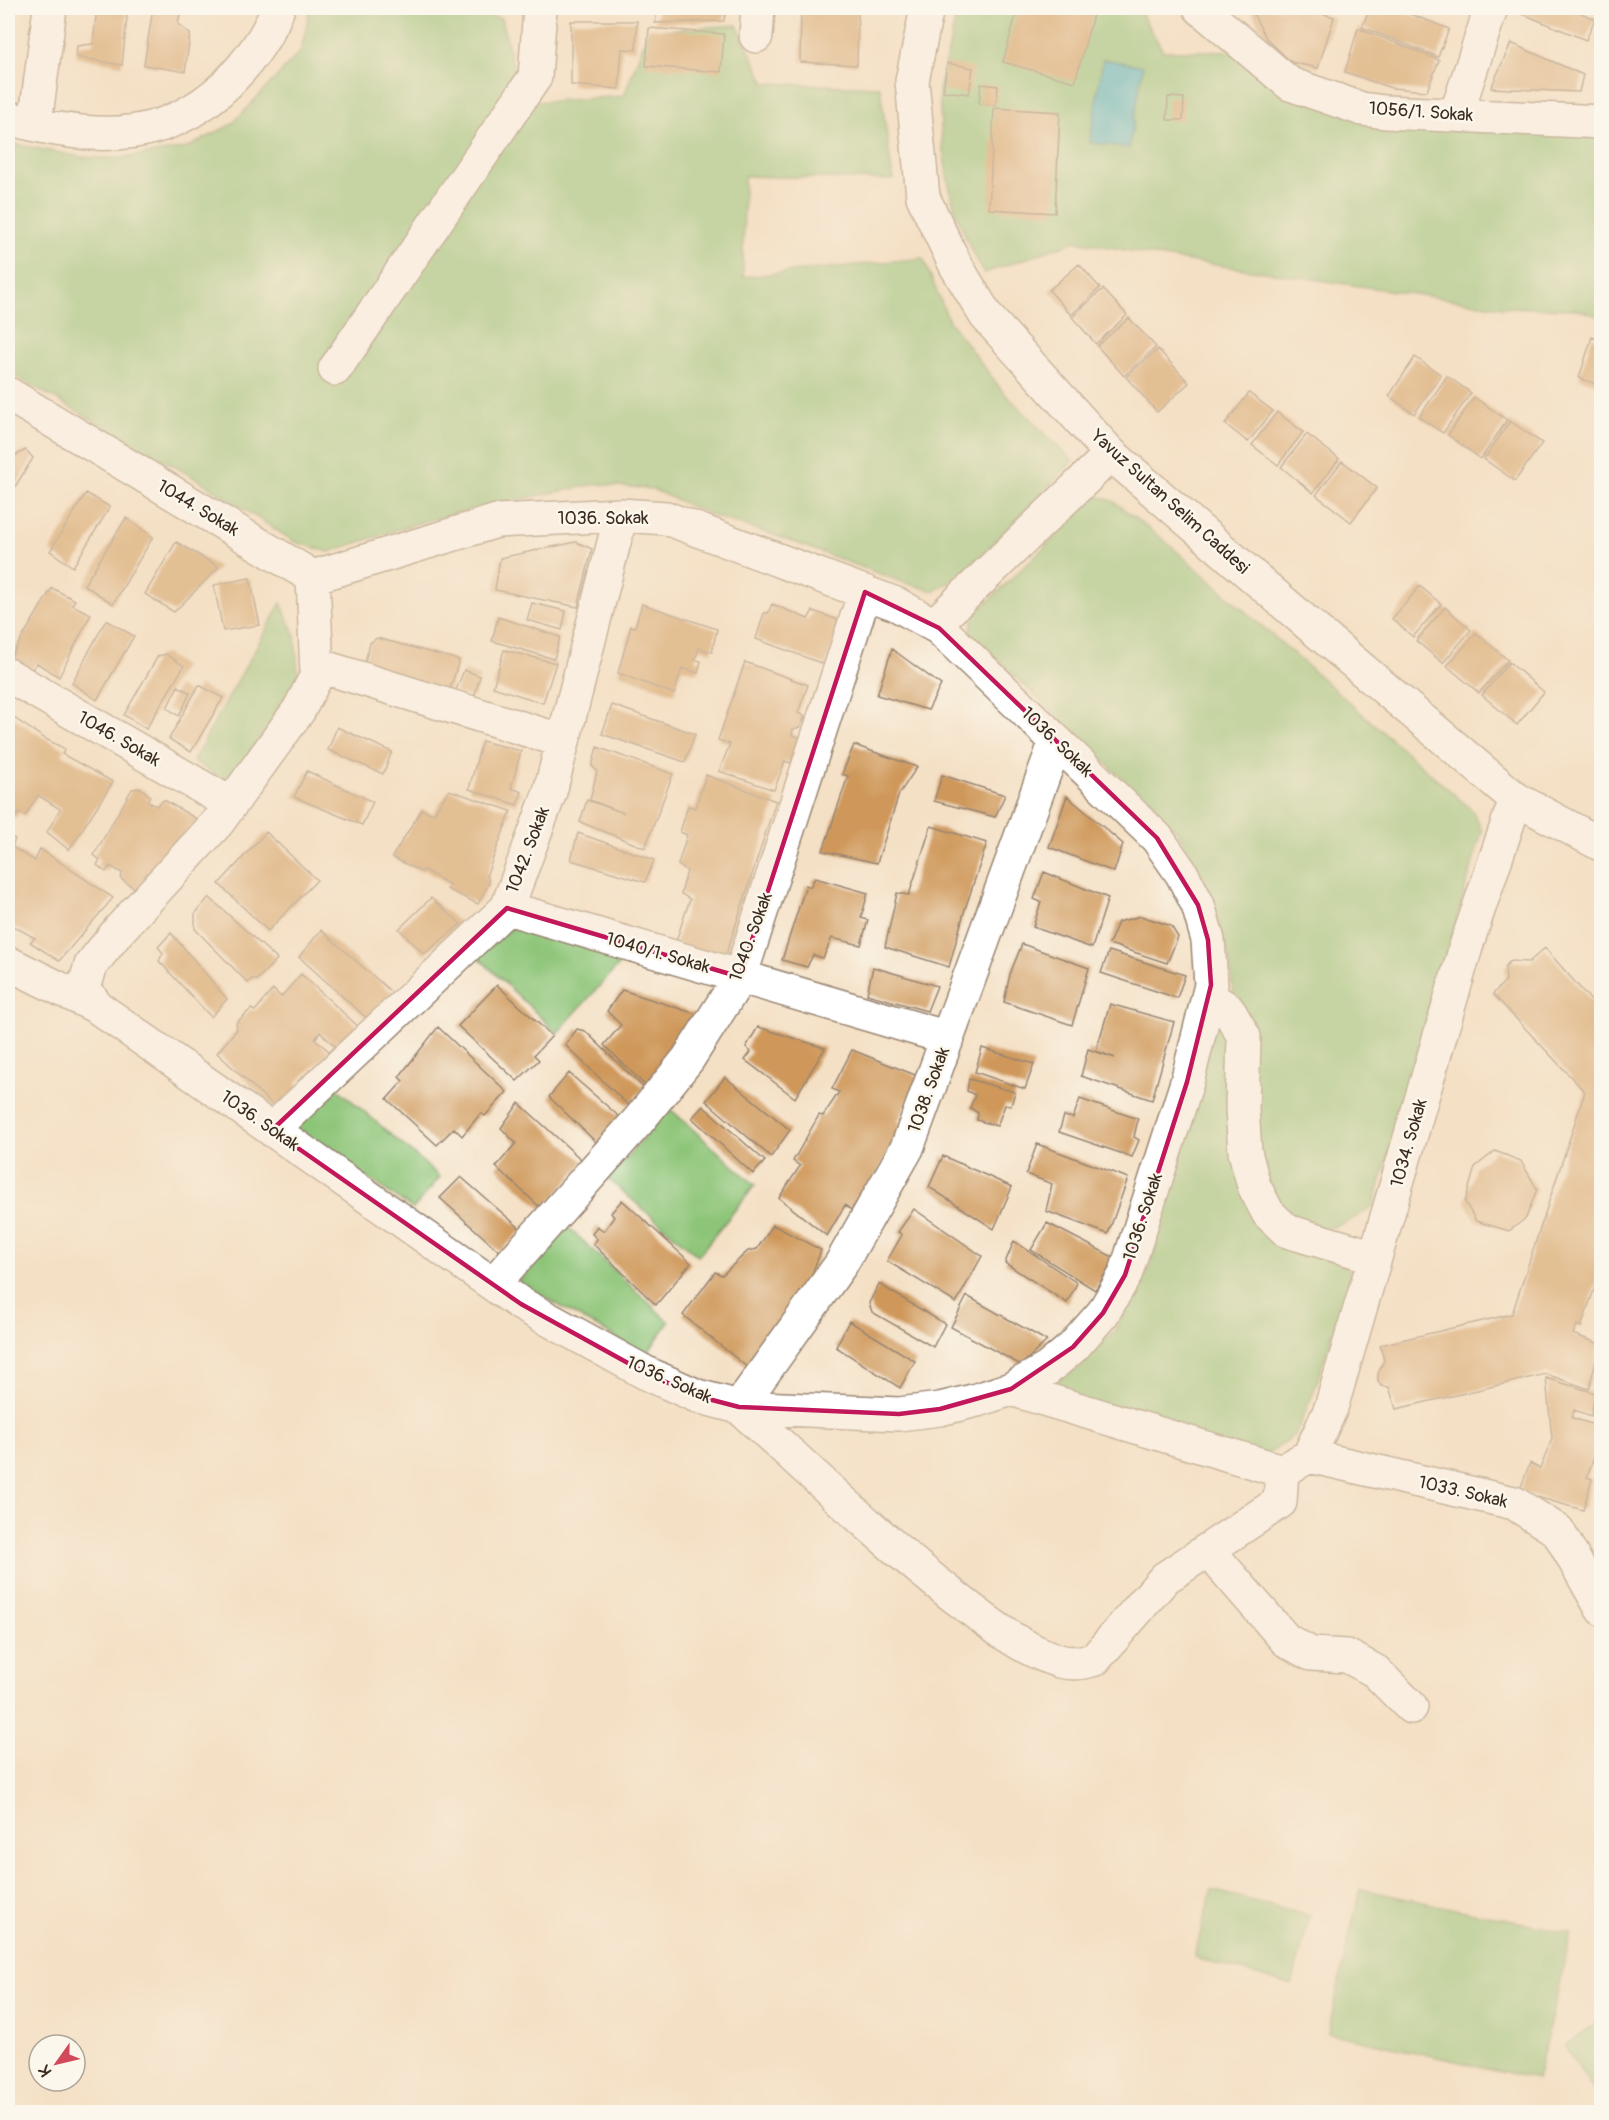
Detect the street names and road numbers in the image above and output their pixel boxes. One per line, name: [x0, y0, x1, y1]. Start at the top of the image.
street label: 1056/1. Sokak: [1368, 97, 1474, 127]
street label: Yavuz Sultan Selim Caddesi: [1085, 424, 1254, 579]
street label: 1044. Sokak: [153, 475, 244, 542]
street label: 1036. Sokak: [557, 507, 649, 530]
street label: 1036. Sokak: [1016, 702, 1098, 782]
street label: 1046. Sokak: [74, 706, 165, 772]
street label: 1042. Sokak: [501, 803, 555, 897]
street label: 1040. Sokak: [724, 889, 778, 985]
street label: 1040/1. Sokak: [603, 927, 713, 979]
street label: 1038. Sokak: [903, 1043, 955, 1136]
street label: 1036. Sokak: [216, 1085, 304, 1157]
street label: 1034. Sokak: [1385, 1096, 1433, 1190]
street label: 1036. Sokak: [1118, 1170, 1168, 1264]
street label: 1036. Sokak: [623, 1351, 716, 1409]
street label: 1033. Sokak: [1416, 1471, 1510, 1514]

